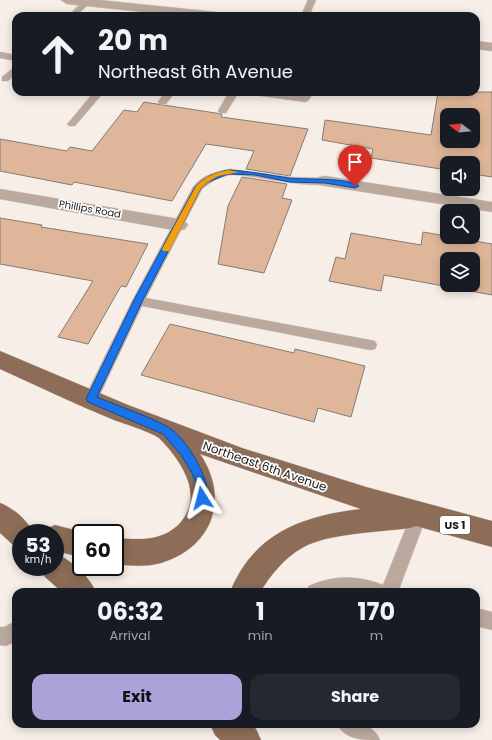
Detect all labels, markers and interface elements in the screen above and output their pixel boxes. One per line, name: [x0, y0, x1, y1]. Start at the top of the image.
text: 20 m: [98, 21, 168, 60]
icon: ahead: [32, 28, 84, 80]
text: Northeast 6th Avenue: [98, 59, 293, 84]
north arrow: [440, 108, 480, 148]
map controls: [440, 108, 480, 292]
pin: [338, 145, 372, 186]
icon: arrive: [344, 151, 366, 173]
button: sound: [440, 156, 480, 196]
street label: Phillips Road: [58, 196, 122, 222]
button: search: [440, 204, 480, 244]
button: layers: [440, 252, 480, 292]
street label: Northeast 6th Avenue: [201, 437, 329, 495]
position arrow: [181, 477, 223, 519]
road number: US 1: [440, 516, 470, 534]
speed limit sign: 60: [72, 524, 124, 576]
text: 53: [25, 531, 51, 559]
text: km/h: [25, 552, 51, 567]
text: 06:32: [97, 595, 163, 628]
text: 1: [256, 595, 265, 628]
text: 170: [358, 595, 395, 628]
text: Arrival: [109, 626, 150, 645]
text: min: [248, 626, 273, 645]
text: m: [370, 626, 383, 645]
button: Exit: [32, 674, 242, 720]
button: Share: [250, 674, 460, 720]

